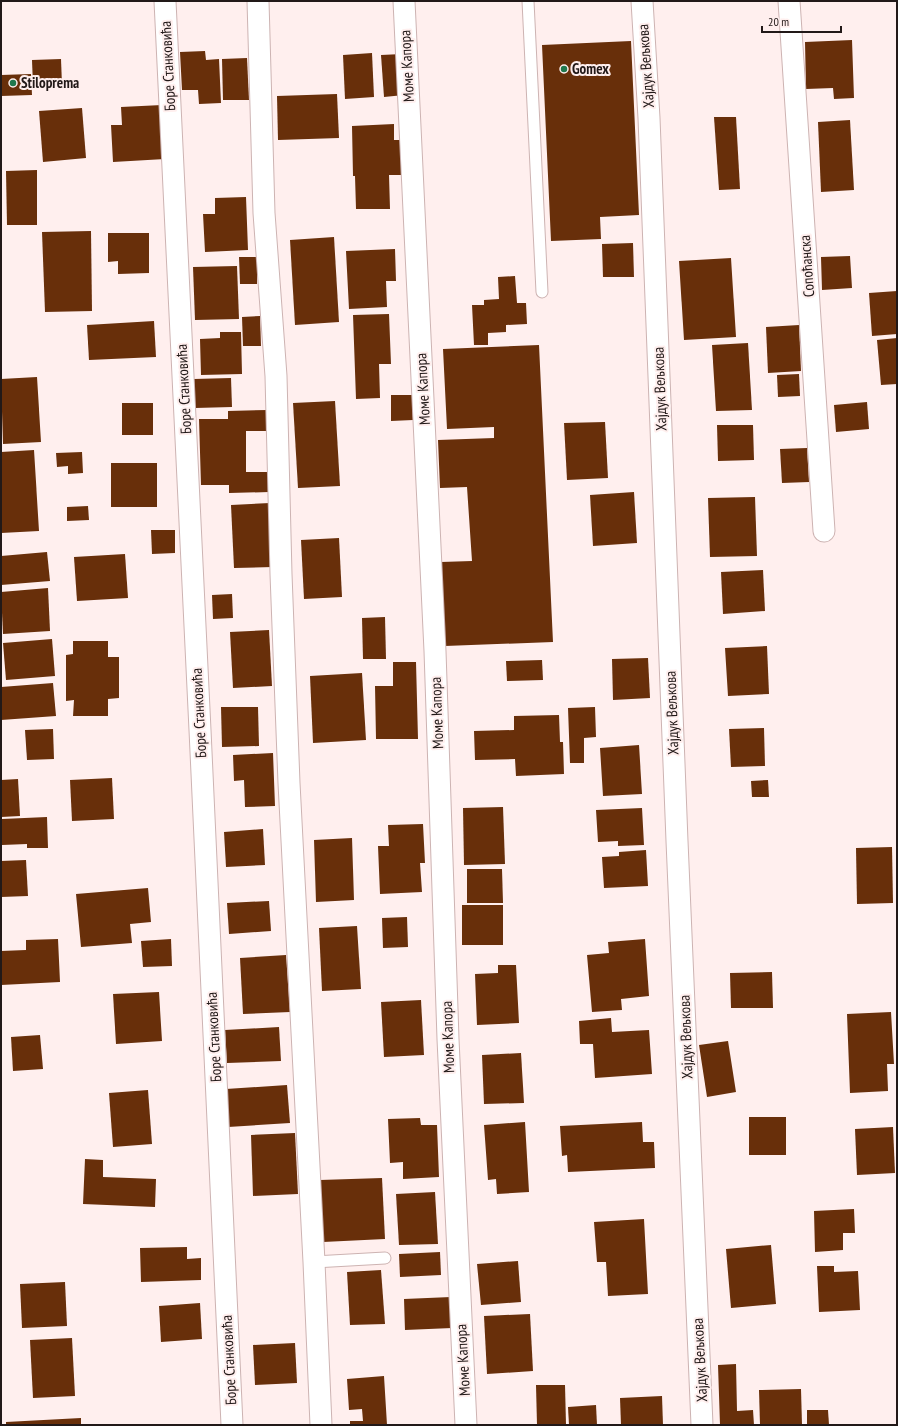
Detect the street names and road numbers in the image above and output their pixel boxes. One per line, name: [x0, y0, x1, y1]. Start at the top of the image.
street label: Боре Станковића: [156, 21, 179, 111]
street label: Хајдук Вељкова: [633, 23, 658, 109]
street label: Моме Капора: [395, 30, 418, 103]
street label: Сопоћанска: [795, 234, 818, 298]
street label: Боре Станковића: [172, 344, 195, 434]
street label: Хајдук Вељкова: [649, 347, 670, 431]
street label: Моме Капора: [411, 353, 434, 426]
street label: Боре Станковића: [187, 668, 210, 758]
street label: Хајдук Вељкова: [661, 671, 682, 755]
street label: Моме Капора: [426, 677, 447, 749]
street label: Боре Станковића: [202, 992, 225, 1082]
street label: Хајдук Вељкова: [675, 995, 696, 1079]
street label: Моме Капора: [437, 1001, 458, 1073]
street label: Боре Станковића: [217, 1315, 240, 1405]
street label: Хајдук Вељкова: [688, 1318, 711, 1403]
street label: Моме Капора: [451, 1324, 474, 1397]

